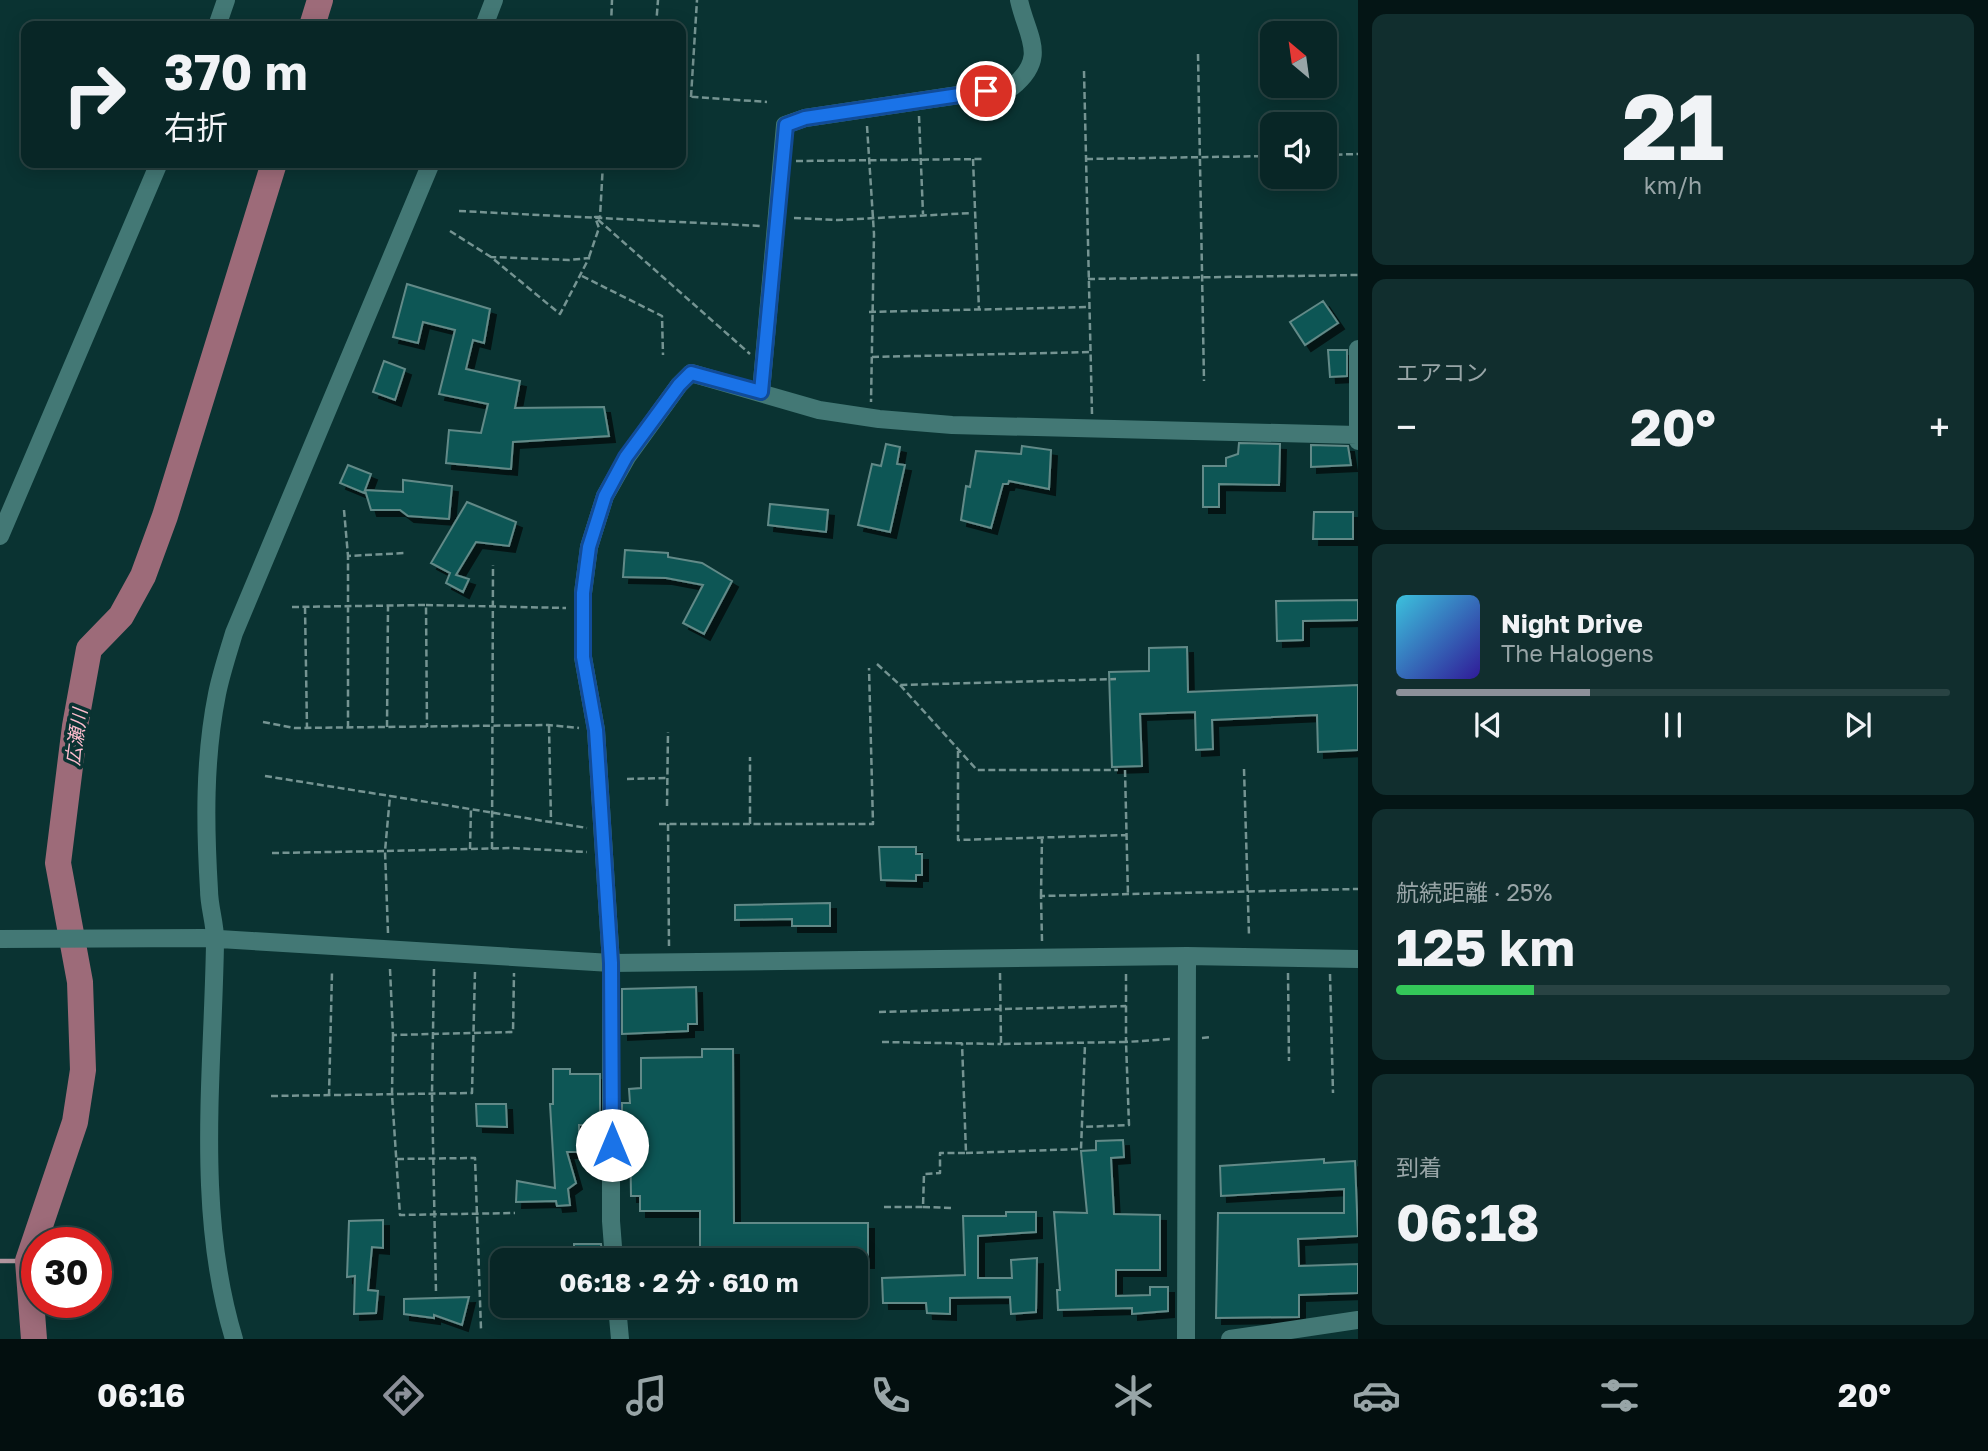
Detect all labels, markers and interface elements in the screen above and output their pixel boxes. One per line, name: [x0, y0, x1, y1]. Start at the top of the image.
north arrow: [1260, 21, 1337, 98]
map controls: [1260, 21, 1337, 189]
text: 370 m: [164, 42, 308, 101]
icon: right: [49, 49, 140, 140]
pin: [956, 61, 1016, 121]
text: 21: [1622, 71, 1724, 180]
icon: arrive: [967, 72, 1005, 110]
text: 右折: [164, 108, 228, 146]
button: sound: [1260, 112, 1337, 189]
text: km/h: [1644, 171, 1702, 199]
text: エアコン: [1396, 358, 1488, 386]
text: 20°: [1630, 395, 1716, 457]
text: −: [1396, 404, 1417, 449]
text: +: [1929, 404, 1950, 449]
text: Night Drive: [1501, 608, 1643, 639]
text: The Halogens: [1501, 639, 1654, 667]
water label: 広瀬川: [60, 705, 91, 767]
icon: previous: [1469, 706, 1507, 744]
icon: pause: [1654, 706, 1692, 744]
icon: next: [1839, 706, 1877, 744]
text: 航続距離 · 25%: [1396, 878, 1552, 906]
text: 125 km: [1396, 915, 1575, 977]
position arrow: [575, 1108, 649, 1182]
text: 到着: [1396, 1153, 1442, 1181]
text: 06:18: [1396, 1190, 1540, 1252]
speed limit sign: 30: [21, 1227, 112, 1318]
text: 06:18 · 2 分 · 610 m: [560, 1267, 798, 1298]
icon: directions: [379, 1371, 428, 1420]
icon: music: [622, 1371, 671, 1420]
icon: phone: [866, 1371, 915, 1420]
icon: climate: [1109, 1371, 1158, 1420]
icon: car: [1352, 1371, 1401, 1420]
icon: filters: [1595, 1371, 1644, 1420]
text: 06:16: [97, 1376, 185, 1414]
text: 20°: [1838, 1376, 1891, 1414]

